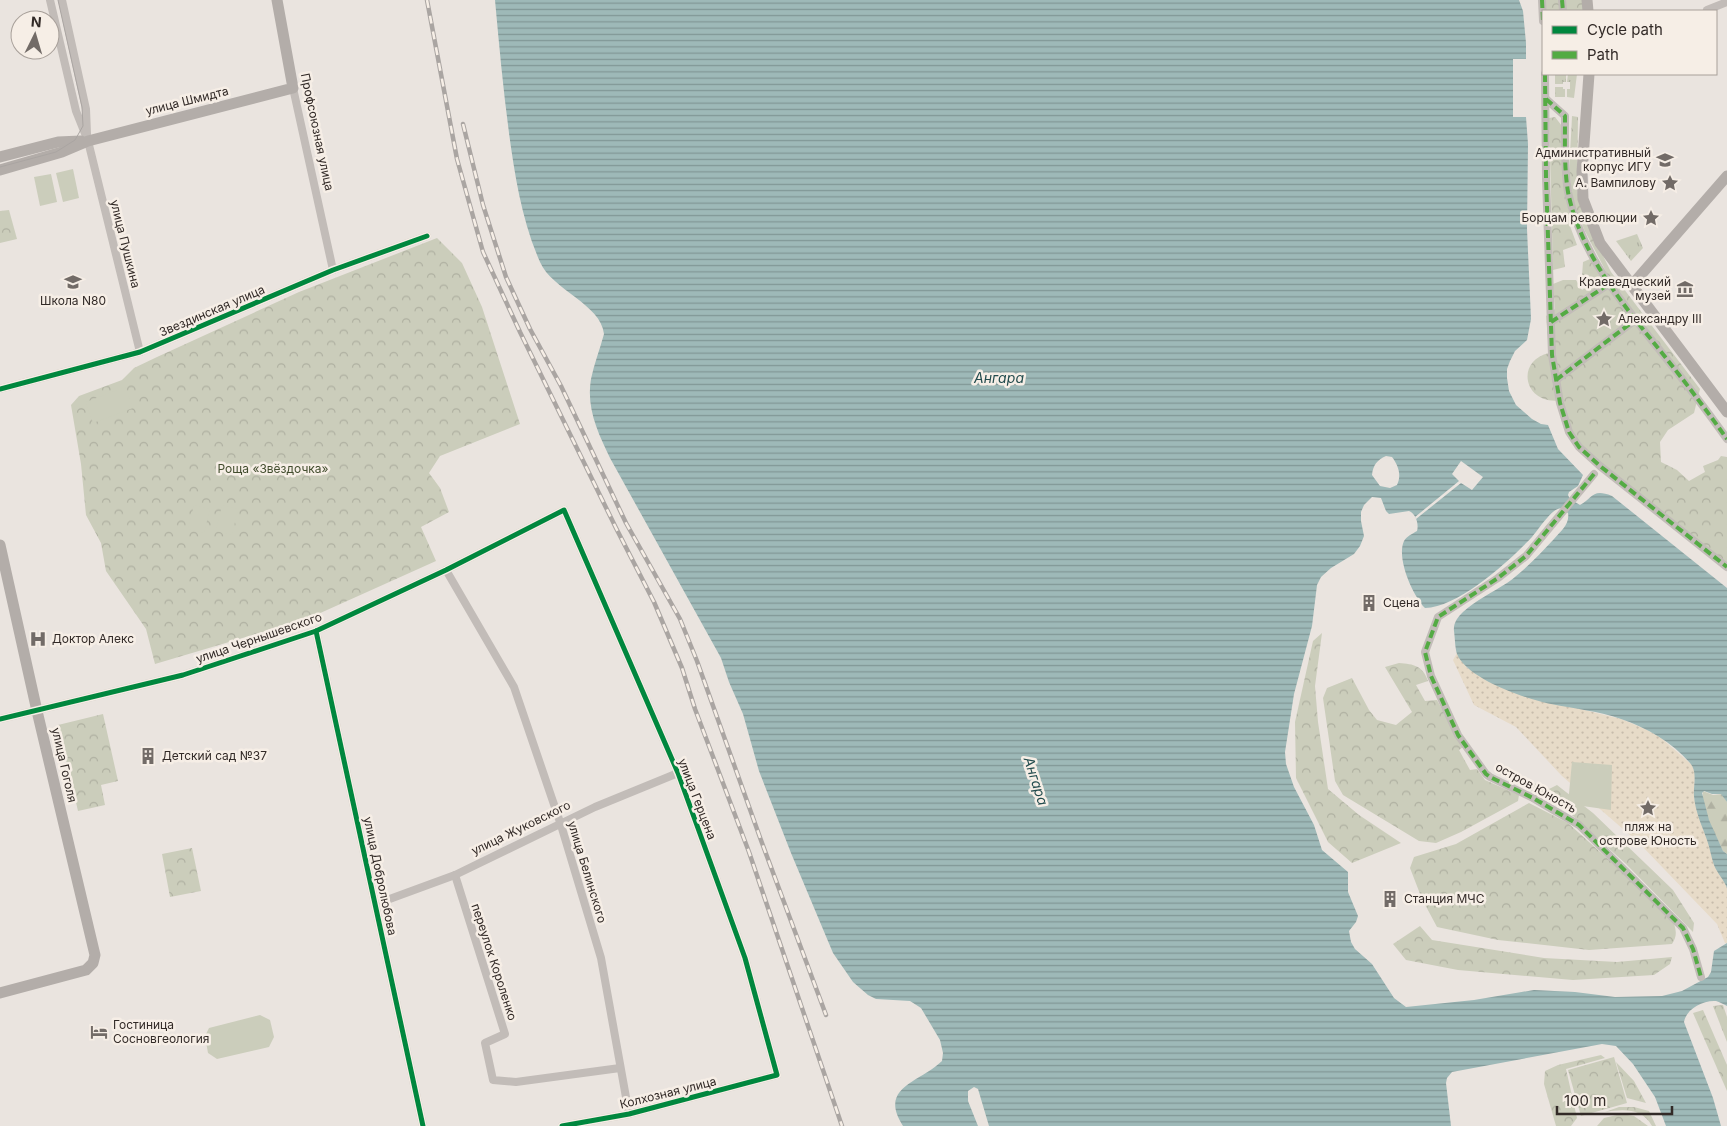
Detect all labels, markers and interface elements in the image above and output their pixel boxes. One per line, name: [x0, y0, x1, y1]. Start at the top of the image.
north arrow: [10, 10, 60, 60]
legend: [1542, 10, 1717, 75]
text: N: [30, 13, 42, 30]
text: Cycle path: [1587, 20, 1663, 39]
text: Path: [1587, 45, 1619, 64]
street label: Профсоюзная улица: [298, 72, 337, 192]
street label: улица Шмидта: [144, 83, 230, 118]
place label: Административный корпус ИГУ: [1535, 145, 1651, 174]
school or university icon: Административный корпус ИГУ: [1655, 150, 1675, 170]
place icon: А. Вампилову: [1660, 173, 1680, 193]
place label: А. Вампилову: [1575, 175, 1656, 190]
street label: улица Пушкина: [107, 198, 144, 290]
place icon: Борцам революции: [1641, 208, 1661, 228]
place label: Борцам революции: [1521, 210, 1637, 225]
school or university icon: Школа N80: [63, 272, 83, 292]
place label: Краеведческий музей: [1579, 274, 1671, 303]
museum icon: Краеведческий музей: [1675, 279, 1695, 299]
street label: Звездинская улица: [157, 282, 267, 340]
place label: Школа N80: [40, 293, 106, 308]
place icon: Александру III: [1594, 309, 1614, 329]
place label: Александру III: [1618, 311, 1702, 326]
water label: Ангара: [973, 369, 1024, 386]
park label: Роща «Звёздочка»: [217, 461, 329, 476]
building icon: Сцена: [1359, 593, 1379, 613]
place label: Сцена: [1383, 595, 1420, 610]
street label: улица Чернышевского: [194, 609, 324, 666]
hospital icon: Доктор Алекс: [28, 629, 48, 649]
place label: Доктор Алекс: [52, 631, 134, 646]
street label: улица Гоголя: [49, 726, 80, 804]
building icon: Детский сад №37: [138, 746, 158, 766]
place label: Детский сад №37: [162, 748, 267, 763]
water label: Ангара: [1020, 754, 1052, 808]
street label: улица Герцена: [675, 756, 720, 842]
street label: остров Юность: [1493, 759, 1580, 816]
street label: улица Жуковского: [469, 797, 573, 858]
place icon: пляж на острове Юность: [1638, 798, 1658, 818]
street label: улица Добролюбова: [361, 815, 400, 937]
street label: улица Белинского: [565, 819, 610, 925]
place label: пляж на острове Юность: [1599, 819, 1697, 848]
building icon: Станция МЧС: [1380, 889, 1400, 909]
place label: Станция МЧС: [1404, 891, 1485, 906]
street label: переулок Короленко: [468, 901, 520, 1022]
place label: Гостиница Сосновгеология: [113, 1017, 209, 1046]
hotel icon: Гостиница Сосновгеология: [89, 1022, 109, 1042]
street label: Колхозная улица: [618, 1073, 718, 1112]
scale bar: [1557, 1084, 1672, 1116]
text: 100 m: [1564, 1091, 1606, 1110]

